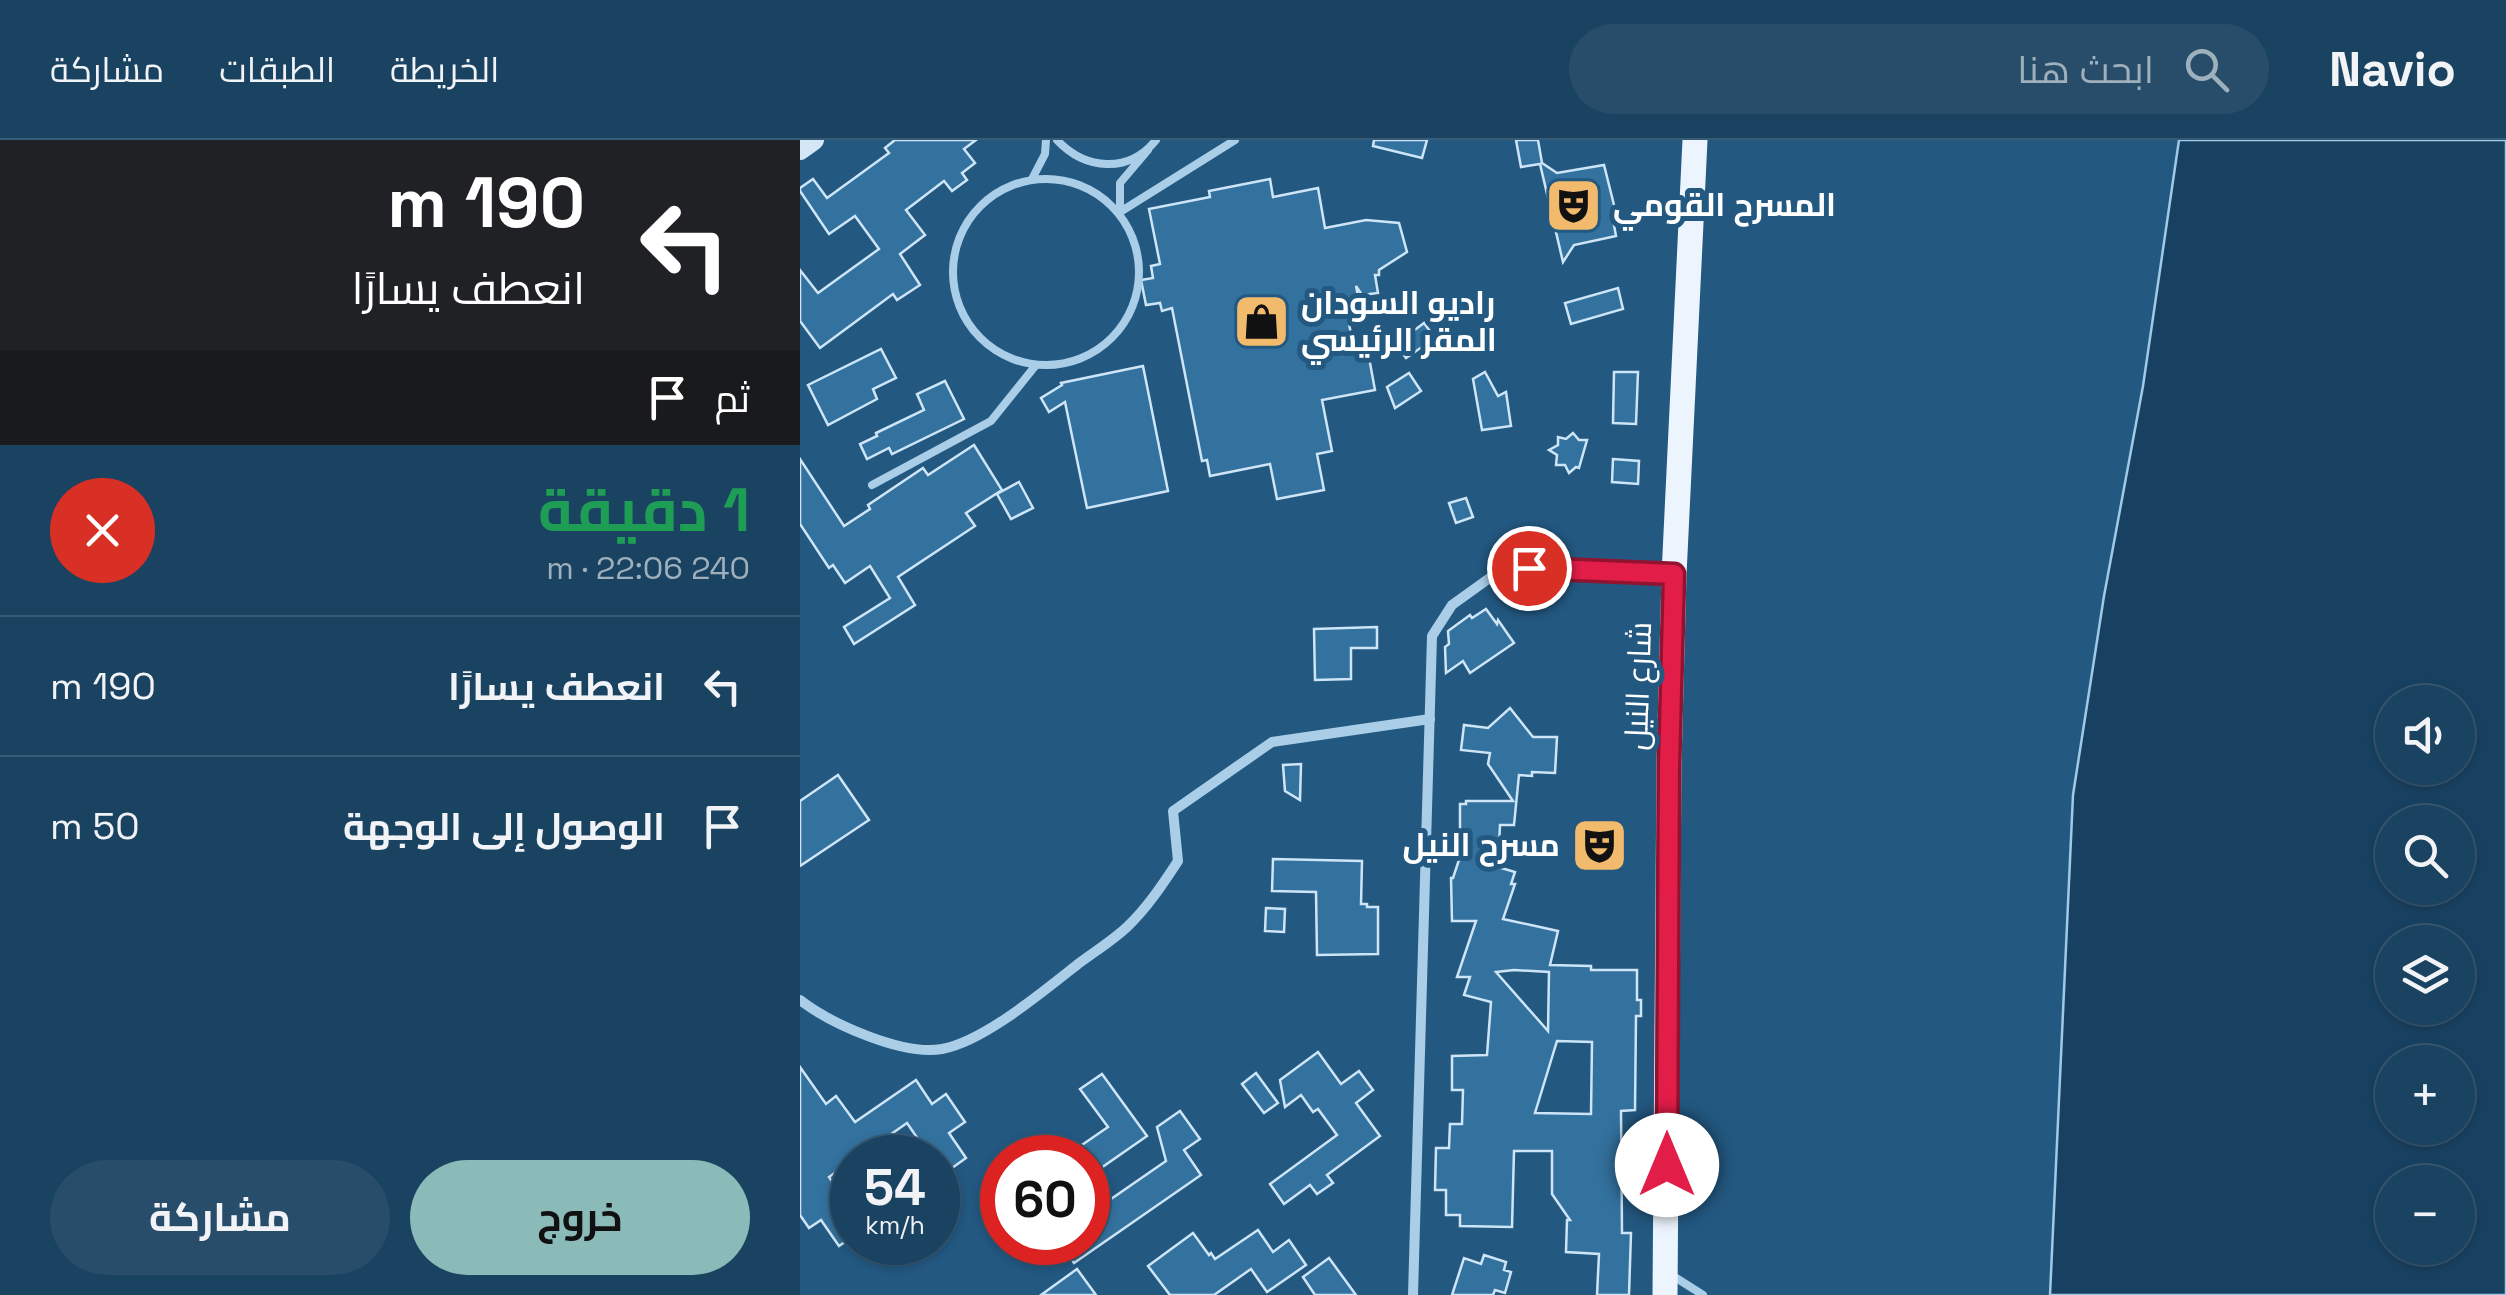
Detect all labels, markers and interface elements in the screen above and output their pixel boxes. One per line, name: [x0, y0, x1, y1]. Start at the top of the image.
search box: [1569, 24, 2269, 114]
text: Navio: [2329, 39, 2456, 100]
icon: search: [2179, 42, 2234, 97]
text: ابحث هنا: [2017, 46, 2154, 94]
text: مشاركة: [50, 48, 164, 92]
text: الطبقات: [219, 48, 335, 92]
text: الخريطة: [390, 48, 499, 92]
text: 190 m: [387, 158, 585, 247]
theatre icon: المسرح القومي: [1544, 175, 1604, 235]
icon: left: [620, 180, 750, 310]
place label: المسرح القومي: [1613, 185, 1836, 231]
text: انعطف يسارًا: [352, 260, 585, 317]
place label: راديو السودان المقر الرئيسي: [1301, 283, 1497, 365]
shop icon: راديو السودان المقر الرئيسي: [1232, 291, 1292, 351]
icon: arrive: [640, 370, 695, 425]
text: ثم: [715, 375, 750, 423]
text: 1 دقيقة: [538, 472, 750, 549]
button: close: [50, 478, 155, 583]
pin: [1487, 526, 1572, 611]
icon: arrive: [1502, 541, 1557, 596]
text: 240 m · 22:06: [546, 548, 750, 588]
street label: شارع النيل: [1616, 621, 1662, 751]
icon: left: [695, 659, 750, 714]
text: 190 m: [50, 662, 156, 710]
text: انعطف يسارًا: [448, 663, 665, 711]
map controls: [2375, 685, 2475, 1265]
button: sound: [2375, 685, 2475, 785]
icon: arrive: [695, 799, 750, 854]
text: 50 m: [50, 802, 140, 850]
text: الوصول إلى الوجهة: [343, 803, 665, 851]
button: search: [2375, 805, 2475, 905]
theatre icon: مسرح النيل: [1569, 815, 1629, 875]
place label: مسرح النيل: [1403, 825, 1560, 867]
button: layers: [2375, 925, 2475, 1025]
button: +: [2375, 1045, 2475, 1145]
position arrow: [1615, 1113, 1719, 1217]
speed limit sign: 60: [980, 1135, 1110, 1265]
text: 54: [864, 1156, 926, 1220]
button: مشاركة: [50, 1160, 390, 1275]
button: خروج: [410, 1160, 750, 1275]
button: −: [2375, 1165, 2475, 1265]
text: km/h: [865, 1209, 925, 1241]

